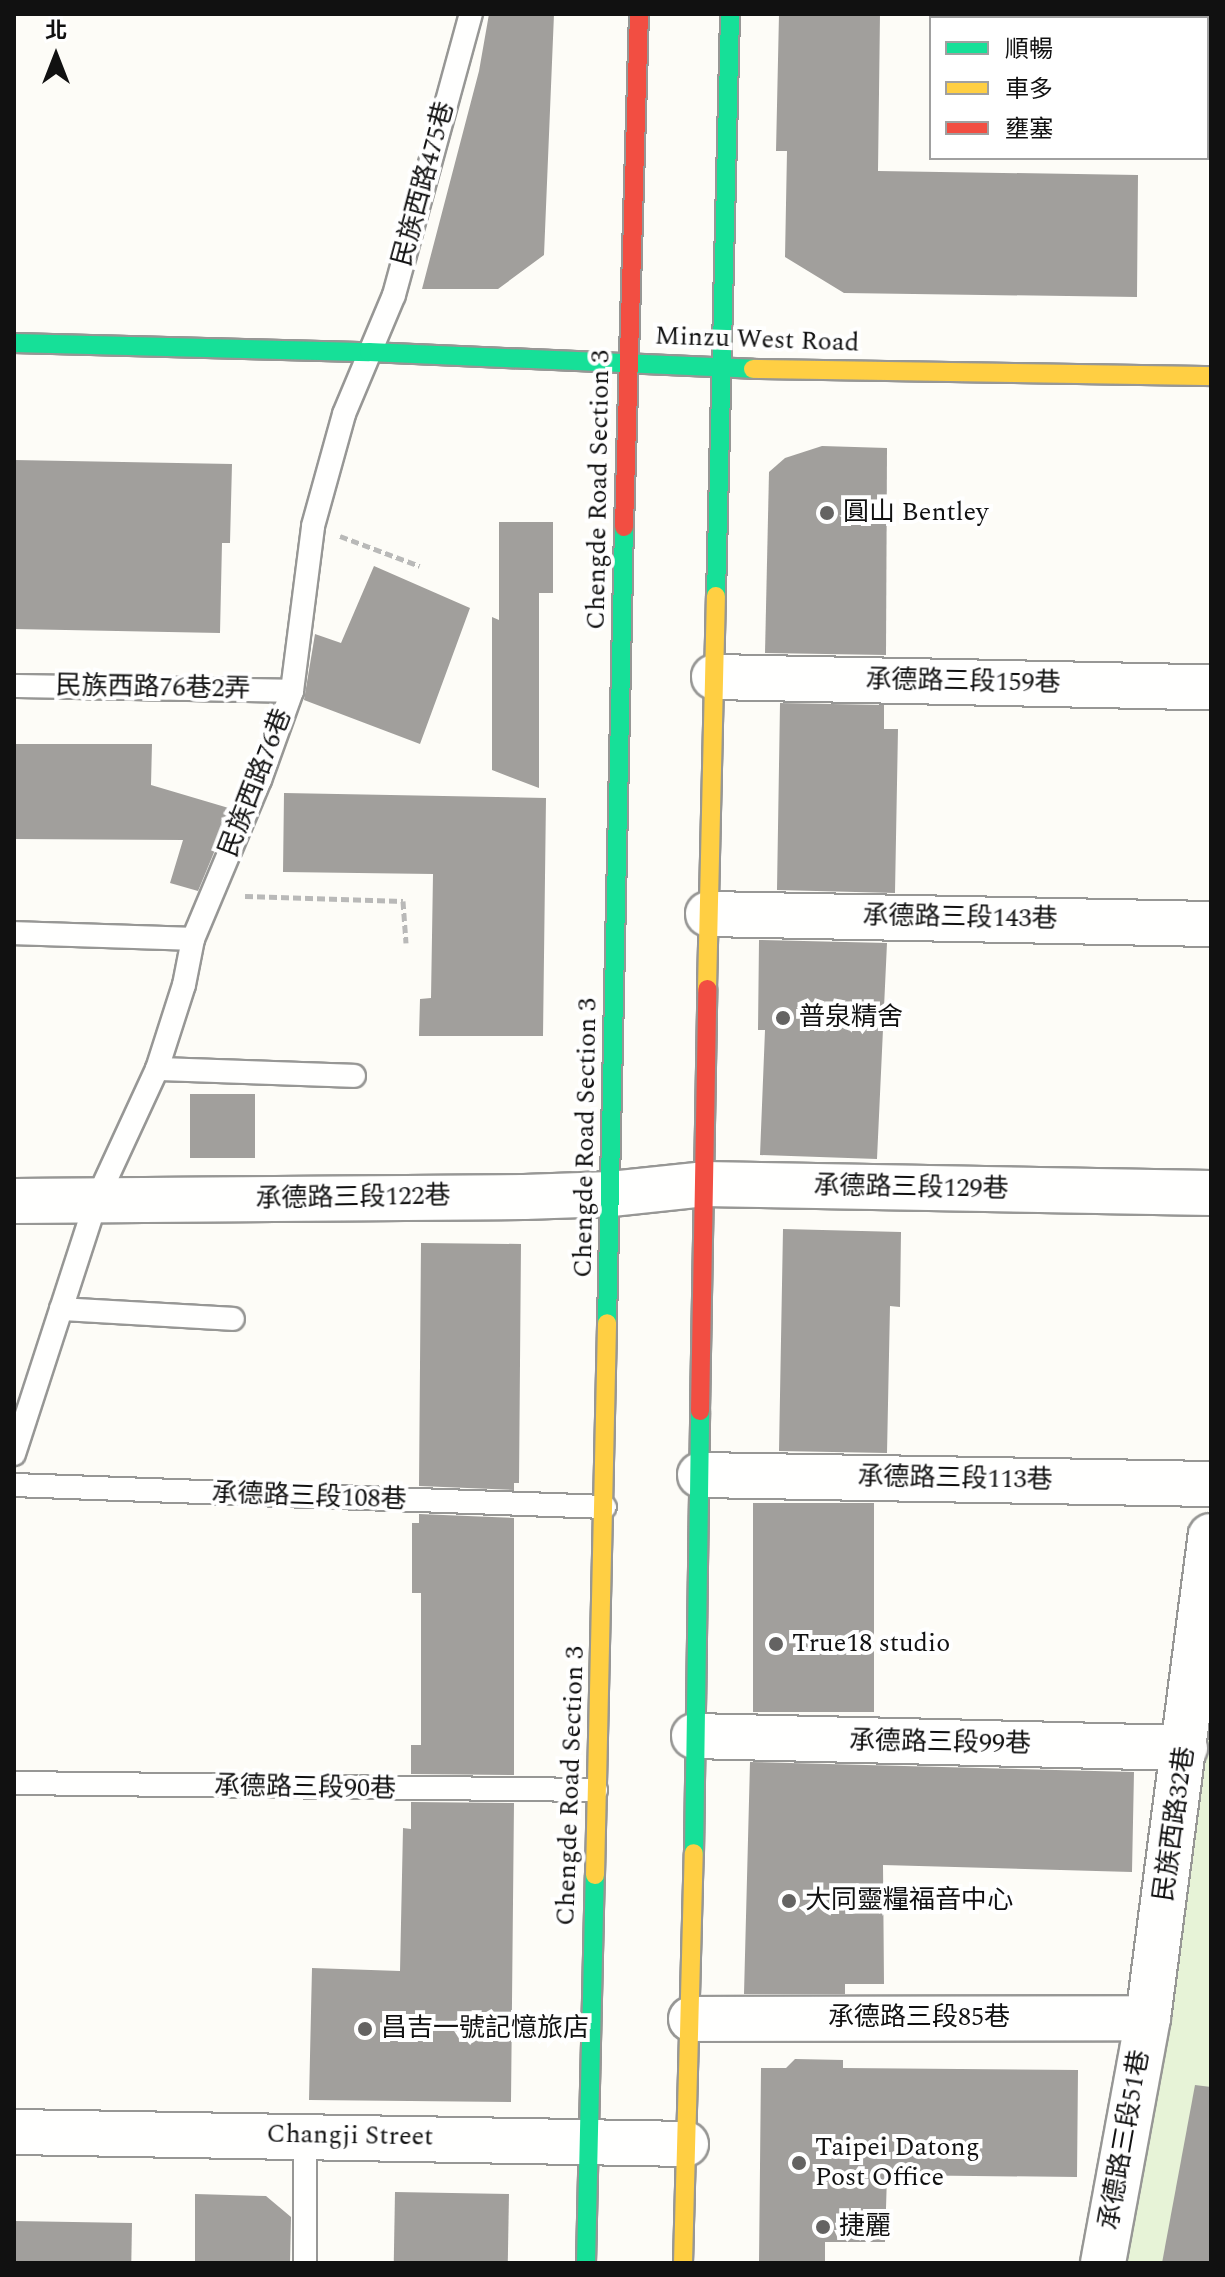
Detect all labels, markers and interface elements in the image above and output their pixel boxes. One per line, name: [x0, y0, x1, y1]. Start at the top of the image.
text: 北: [45, 15, 67, 48]
north arrow: [16, 16, 96, 96]
legend: [929, 16, 1209, 160]
text: 順暢: [1005, 32, 1053, 68]
text: 車多: [1005, 72, 1053, 108]
street label: 民族西路475巷: [387, 98, 461, 270]
text: 壅塞: [1005, 112, 1053, 148]
street label: Minzu West Road: [654, 321, 860, 359]
street label: Chengde Road Section 3: [581, 350, 617, 630]
place label: 圓山 Bentley: [843, 497, 988, 529]
marker: 圓山 Bentley: [818, 504, 836, 522]
street label: 承德路三段159巷: [865, 665, 1061, 699]
street label: 民族西路76巷2弄: [55, 671, 251, 705]
street label: 民族西路76巷: [213, 705, 299, 861]
street label: 承德路三段143巷: [862, 901, 1058, 935]
street label: Chengde Road Section 3: [568, 998, 604, 1278]
place label: 普泉精舍: [799, 1002, 903, 1034]
marker: 普泉精舍: [774, 1009, 792, 1027]
street label: 承德路三段129巷: [813, 1171, 1009, 1205]
street label: 承德路三段122巷: [255, 1181, 451, 1215]
street label: 承德路三段113巷: [857, 1462, 1053, 1496]
street label: 承德路三段108巷: [211, 1478, 407, 1516]
place label: True18 studio: [792, 1628, 950, 1660]
marker: True18 studio: [767, 1635, 785, 1653]
street label: Chengde Road Section 3: [551, 1646, 591, 1926]
street label: 承德路三段99巷: [849, 1726, 1031, 1760]
street label: 民族西路32巷: [1149, 1745, 1201, 1903]
street label: 承德路三段90巷: [214, 1771, 396, 1805]
place label: 大同靈糧福音中心: [805, 1885, 1013, 1917]
marker: 大同靈糧福音中心: [780, 1892, 798, 1910]
street label: 承德路三段85巷: [828, 2002, 1010, 2034]
place label: 昌吉一號記憶旅店: [381, 2013, 589, 2045]
marker: 昌吉一號記憶旅店: [356, 2020, 374, 2038]
street label: 承德路三段51巷: [1094, 2048, 1156, 2232]
street label: Changji Street: [266, 2119, 434, 2153]
place label: Taipei Datong Post Office: [815, 2132, 980, 2194]
marker: Taipei Datong Post Office: [790, 2154, 808, 2172]
place label: 捷麗: [839, 2211, 891, 2243]
marker: 捷麗: [814, 2218, 832, 2236]

